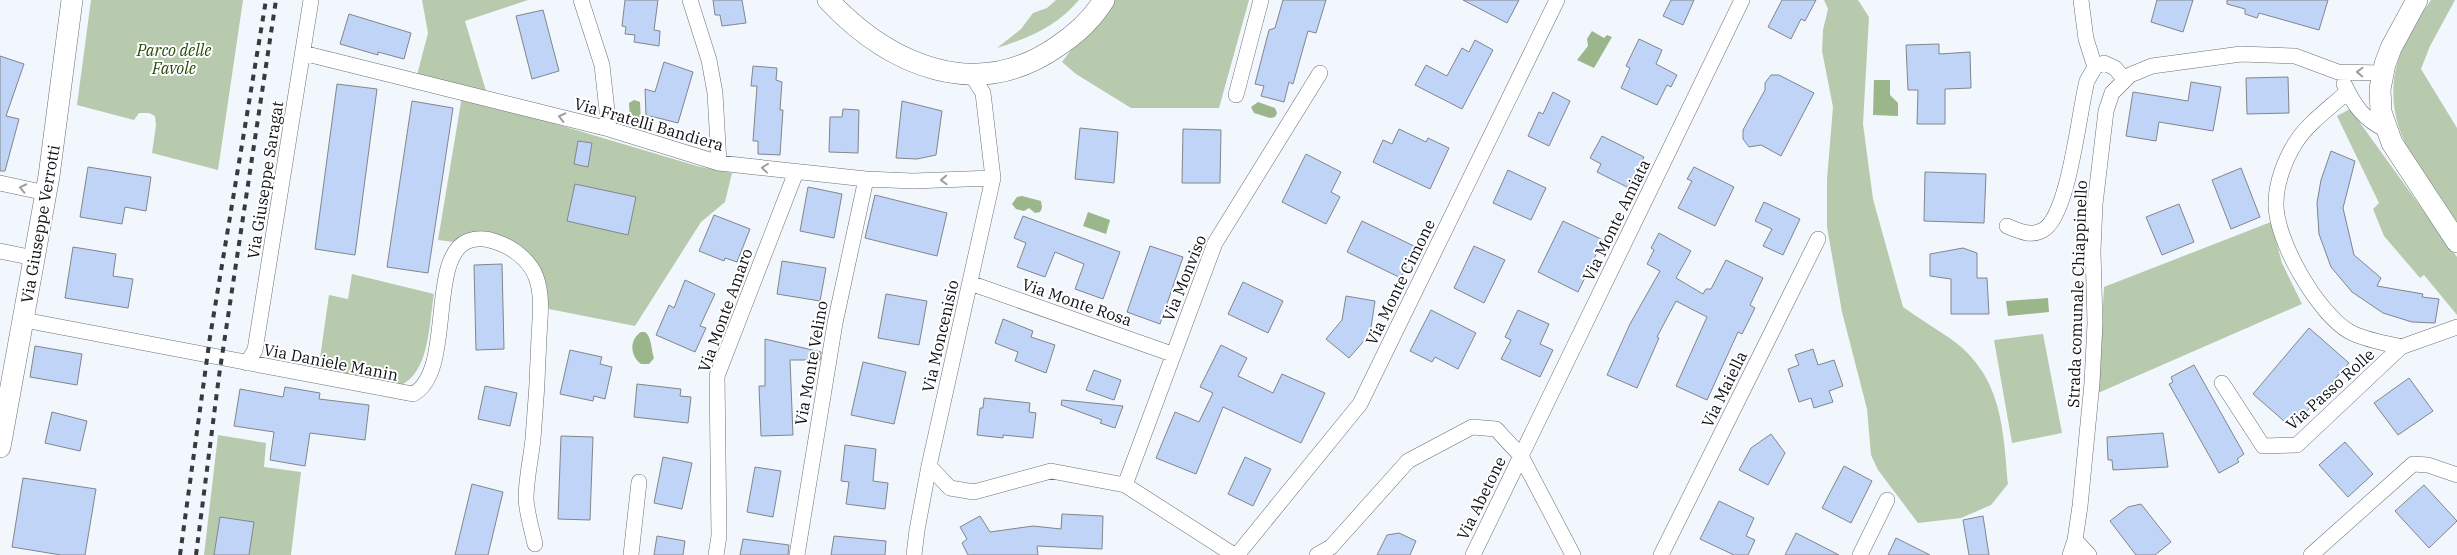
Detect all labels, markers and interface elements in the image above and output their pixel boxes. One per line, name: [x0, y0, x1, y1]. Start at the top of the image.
park label: Parco delle Favole: [136, 40, 211, 78]
one-way arrow: [2356, 67, 2364, 78]
street label: Via Fratelli Bandiera: [572, 93, 726, 155]
street label: Via Giuseppe Saragat: [243, 99, 287, 260]
one-way arrow: [558, 112, 566, 123]
street label: Via Giuseppe Verrotti: [16, 143, 64, 305]
street label: Via Monte Amiata: [1578, 156, 1654, 284]
one-way arrow: [760, 163, 768, 174]
one-way arrow: [940, 174, 948, 185]
street label: Strada comunale Chiappinello: [2063, 180, 2091, 408]
one-way arrow: [18, 183, 27, 194]
street label: Via Monte Cimone: [1361, 216, 1439, 348]
street label: Via Monviso: [1158, 232, 1210, 324]
street label: Via Monte Amaro: [693, 245, 757, 375]
street label: Via Monte Rosa: [1019, 274, 1135, 330]
street label: Via Moncenisio: [917, 278, 963, 394]
street label: Via Monte Velino: [790, 299, 832, 427]
street label: Via Daniele Manin: [262, 339, 400, 385]
street label: Via Passo Rolle: [2282, 344, 2378, 434]
street label: Via Maiella: [1697, 347, 1751, 430]
street label: Via Abetone: [1452, 453, 1510, 543]

